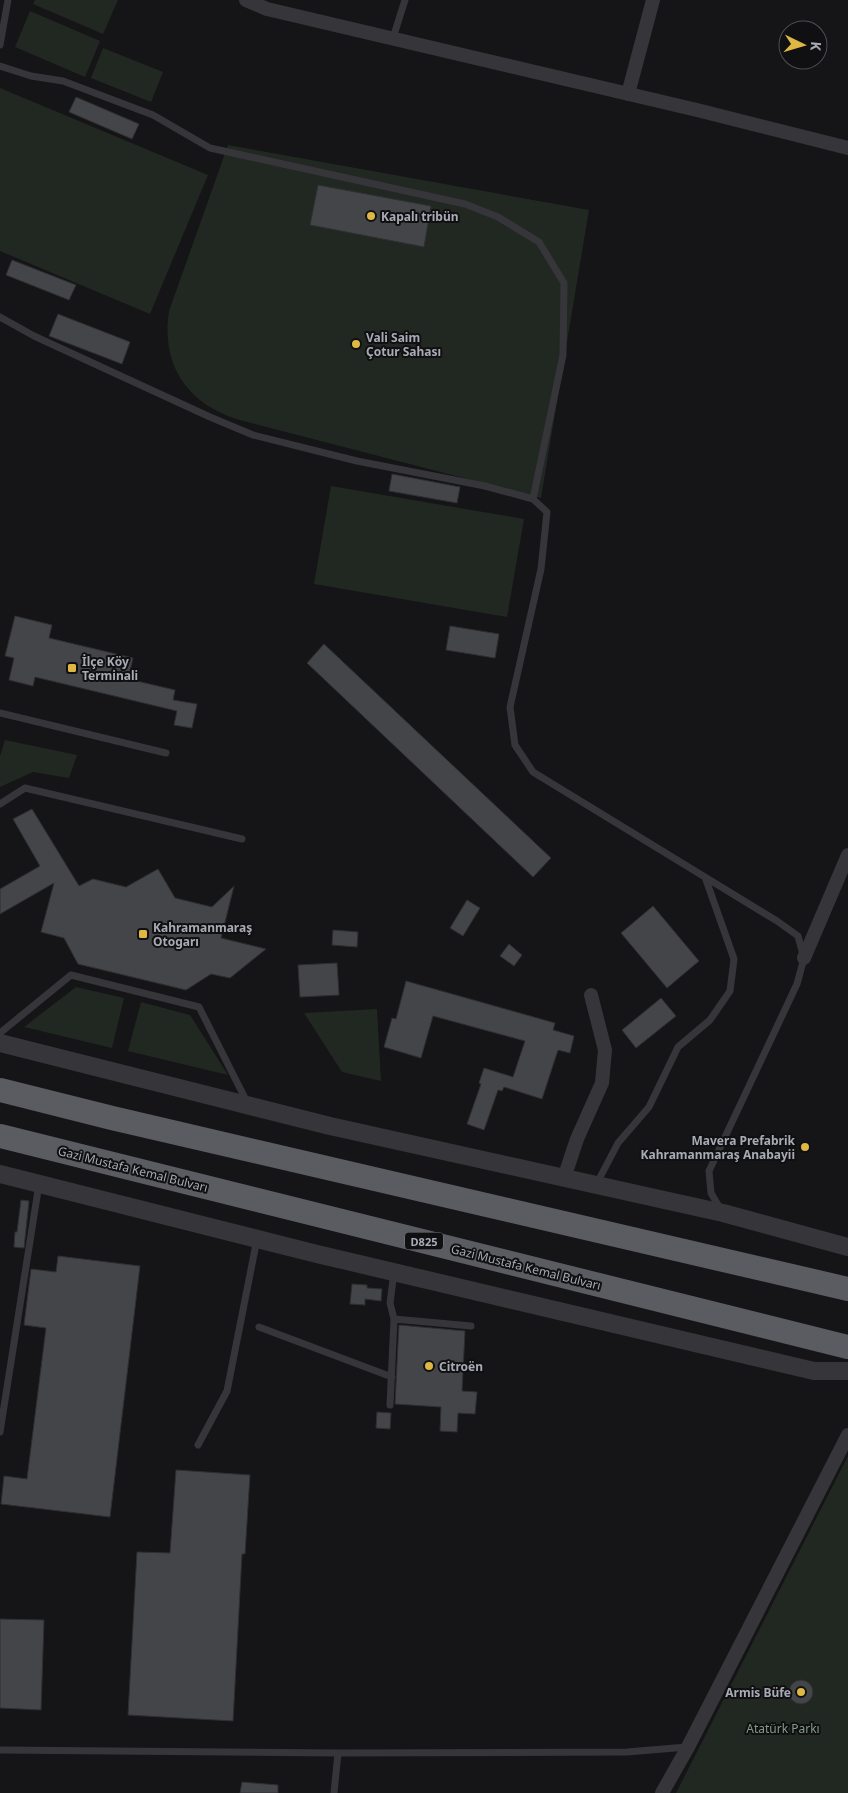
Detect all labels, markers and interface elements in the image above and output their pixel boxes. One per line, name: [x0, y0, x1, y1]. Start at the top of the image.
north arrow: [778, 20, 828, 70]
text: K: [807, 41, 826, 52]
place label: Kapalı tribün: [381, 208, 459, 225]
marker: Kapalı tribün: [365, 210, 377, 222]
place label: Vali Saim Çotur Sahası: [366, 329, 441, 360]
marker: Vali Saim Çotur Sahası: [350, 338, 362, 350]
place label: İlçe Köy Terminali: [82, 653, 138, 684]
marker: İlçe Köy Terminali: [66, 662, 78, 674]
place label: Kahramanmaraş Otogarı: [153, 919, 252, 950]
marker: Kahramanmaraş Otogarı: [137, 928, 149, 940]
place label: Mavera Prefabrik Kahramanmaraş Anabayii: [641, 1132, 796, 1163]
marker: Mavera Prefabrik Kahramanmaraş Anabayii: [799, 1141, 811, 1153]
street label: Gazi Mustafa Kemal Bulvarı: [56, 1142, 210, 1196]
road number: D825: [405, 1232, 443, 1250]
street label: Gazi Mustafa Kemal Bulvarı: [449, 1240, 603, 1294]
place label: Citroën: [439, 1358, 483, 1375]
marker: Citroën: [423, 1360, 435, 1372]
place label: Armis Büfe: [725, 1684, 791, 1701]
marker: Armis Büfe: [795, 1686, 807, 1698]
park label: Atatürk Parkı: [746, 1720, 820, 1737]

